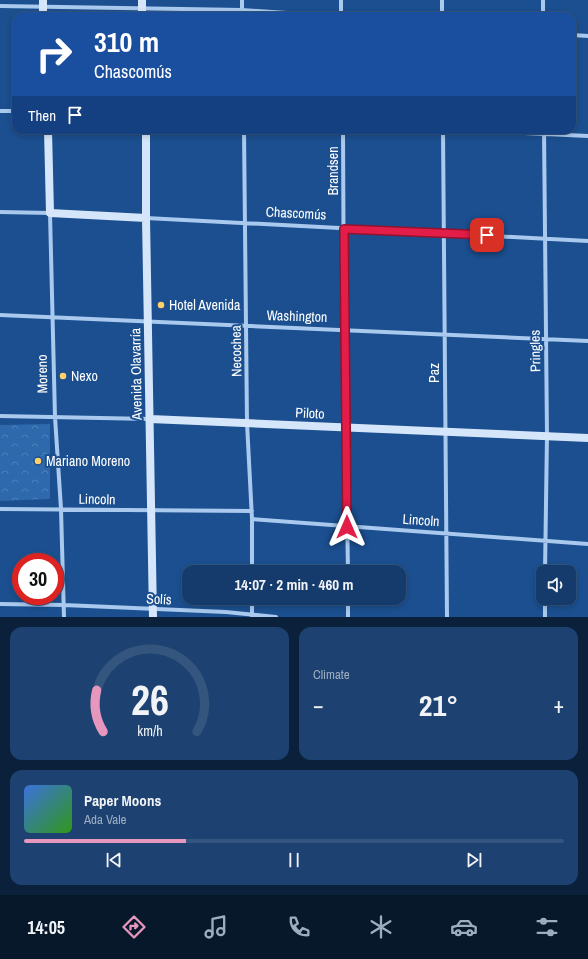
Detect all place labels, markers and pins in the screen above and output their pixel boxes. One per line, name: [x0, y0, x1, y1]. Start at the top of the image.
pin: [470, 218, 504, 252]
place label: Hotel Avenida: [169, 296, 241, 314]
marker: Hotel Avenida: [156, 300, 166, 310]
place label: Nexo: [71, 367, 98, 385]
marker: Nexo: [58, 371, 68, 381]
place label: Mariano Moreno: [46, 452, 130, 470]
marker: Mariano Moreno: [33, 456, 43, 466]

